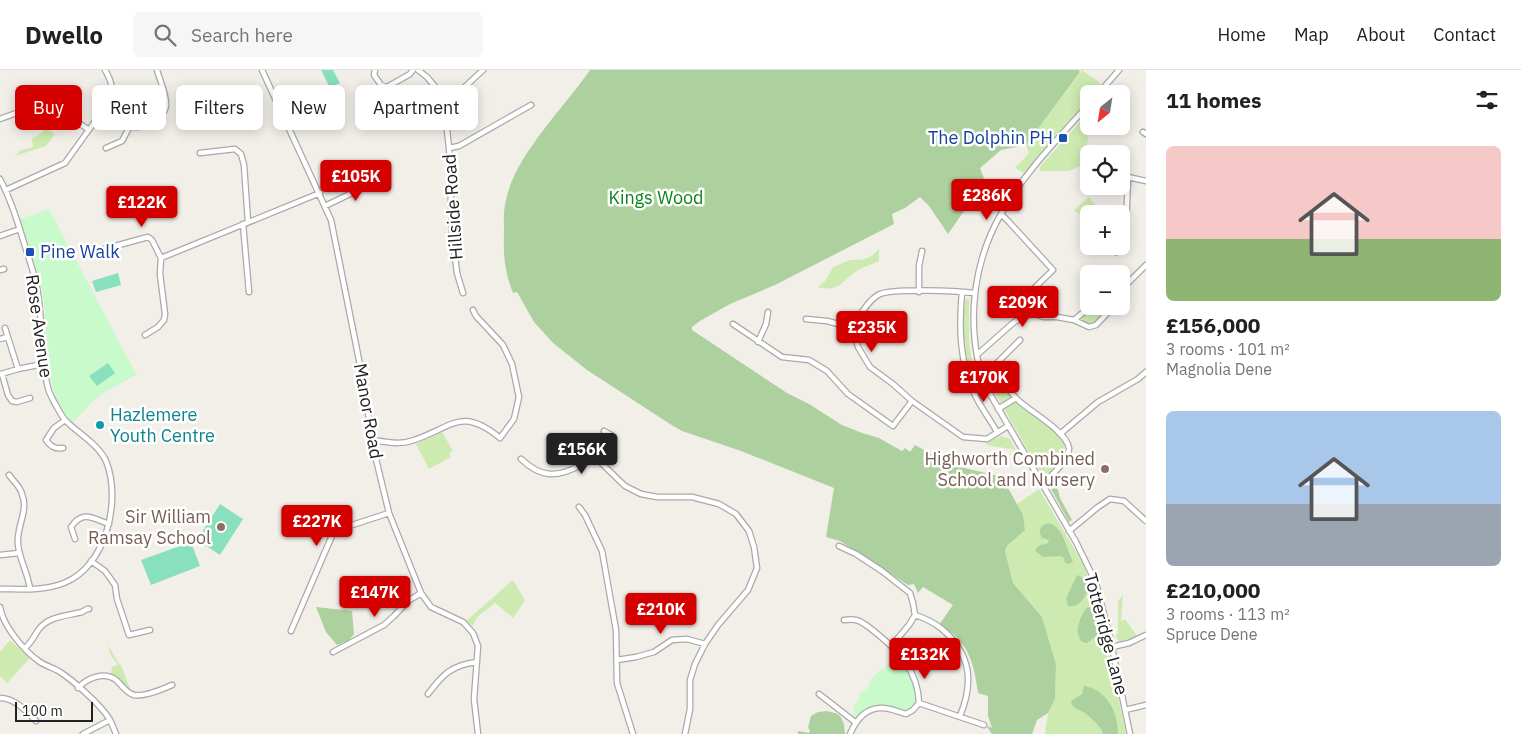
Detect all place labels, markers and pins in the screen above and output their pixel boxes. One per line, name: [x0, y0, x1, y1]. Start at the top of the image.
place label: The Dolphin PH: [928, 126, 1053, 149]
marker: The Dolphin PH: [1057, 132, 1069, 144]
pin: £105K: [321, 160, 391, 202]
pin: £286K: [952, 178, 1022, 221]
pin: £122K: [107, 186, 177, 228]
place label: Pine Walk: [40, 240, 120, 263]
marker: Pine Walk: [24, 246, 36, 258]
pin: £209K: [988, 286, 1058, 328]
pin: £235K: [837, 310, 907, 353]
pin: £170K: [949, 360, 1019, 403]
place label: Hazlemere Youth Centre: [110, 403, 215, 447]
marker: Hazlemere Youth Centre: [94, 419, 106, 431]
pin: £156K: [547, 432, 617, 475]
place label: Highworth Combined School and Nursery: [924, 447, 1095, 491]
marker: Highworth Combined School and Nursery: [1099, 463, 1111, 475]
pin: £227K: [282, 504, 352, 547]
place label: Sir William Ramsay School: [88, 505, 211, 549]
marker: Sir William Ramsay School: [215, 521, 227, 533]
pin: £147K: [340, 576, 410, 618]
pin: £210K: [626, 592, 696, 635]
pin: £132K: [890, 638, 960, 680]

